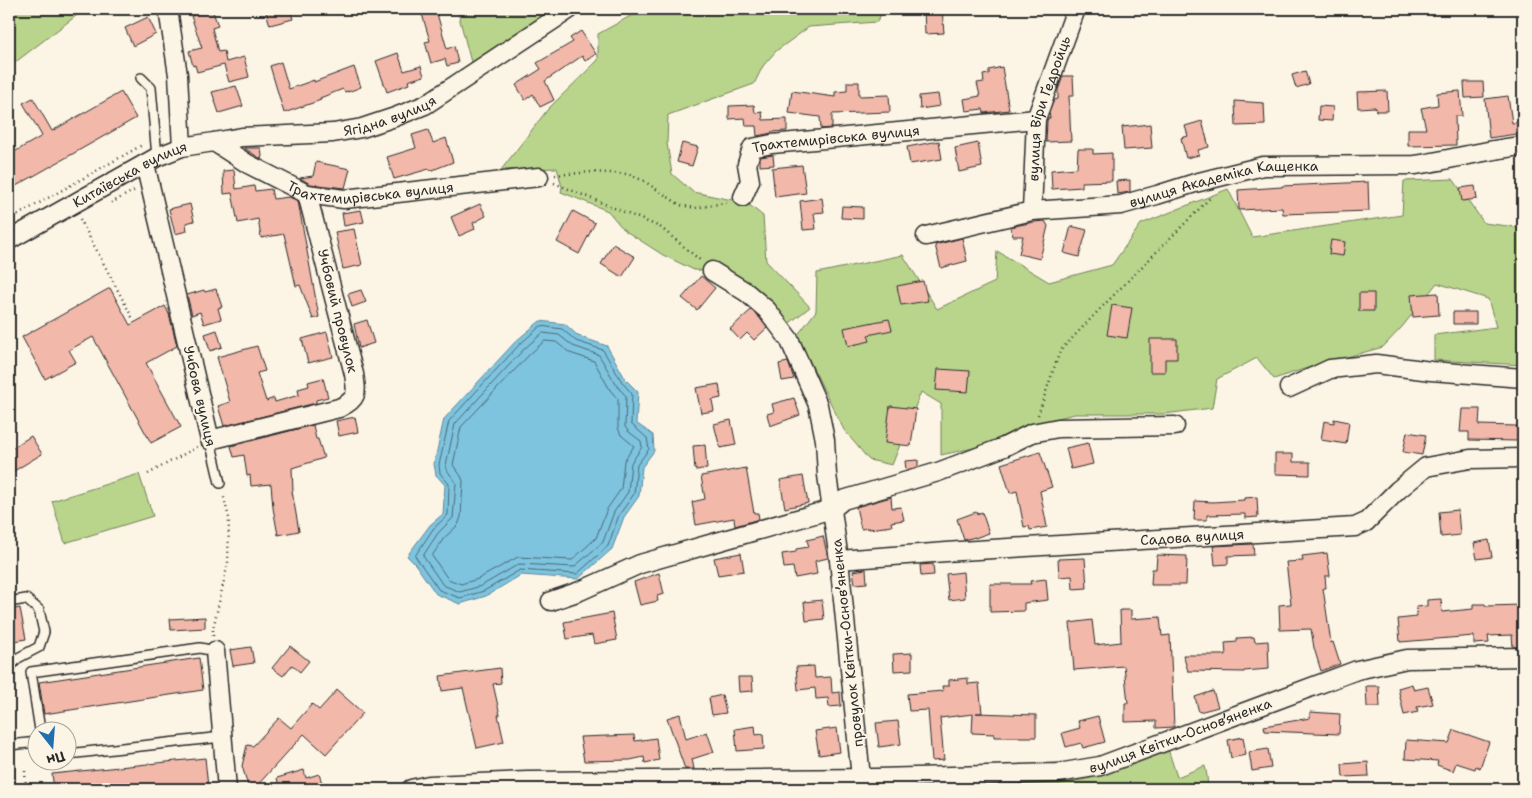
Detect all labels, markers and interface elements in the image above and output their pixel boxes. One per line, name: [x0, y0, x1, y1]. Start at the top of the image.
street label: вулиця Віри Ґедройць: [1024, 33, 1075, 182]
street label: Ягідна вулиця: [342, 91, 440, 140]
street label: Трахтемирівська вулиця: [750, 121, 921, 157]
street label: Китаївська вулиця: [69, 137, 188, 211]
street label: вулиця Академіка Кащенка: [1127, 157, 1319, 211]
street label: Трахтемирівська вулиця: [284, 176, 455, 208]
street label: Учбовий провулок: [314, 247, 362, 375]
street label: Учбова вулиця: [180, 344, 220, 448]
street label: Садова вулиця: [1140, 525, 1245, 549]
street label: провулок Квітки-Основʼяненка: [827, 538, 867, 748]
street label: вулиця Квітки-Основ’яненка: [1088, 694, 1274, 777]
north arrow: [28, 720, 78, 770]
text: Пн: [44, 747, 67, 770]

